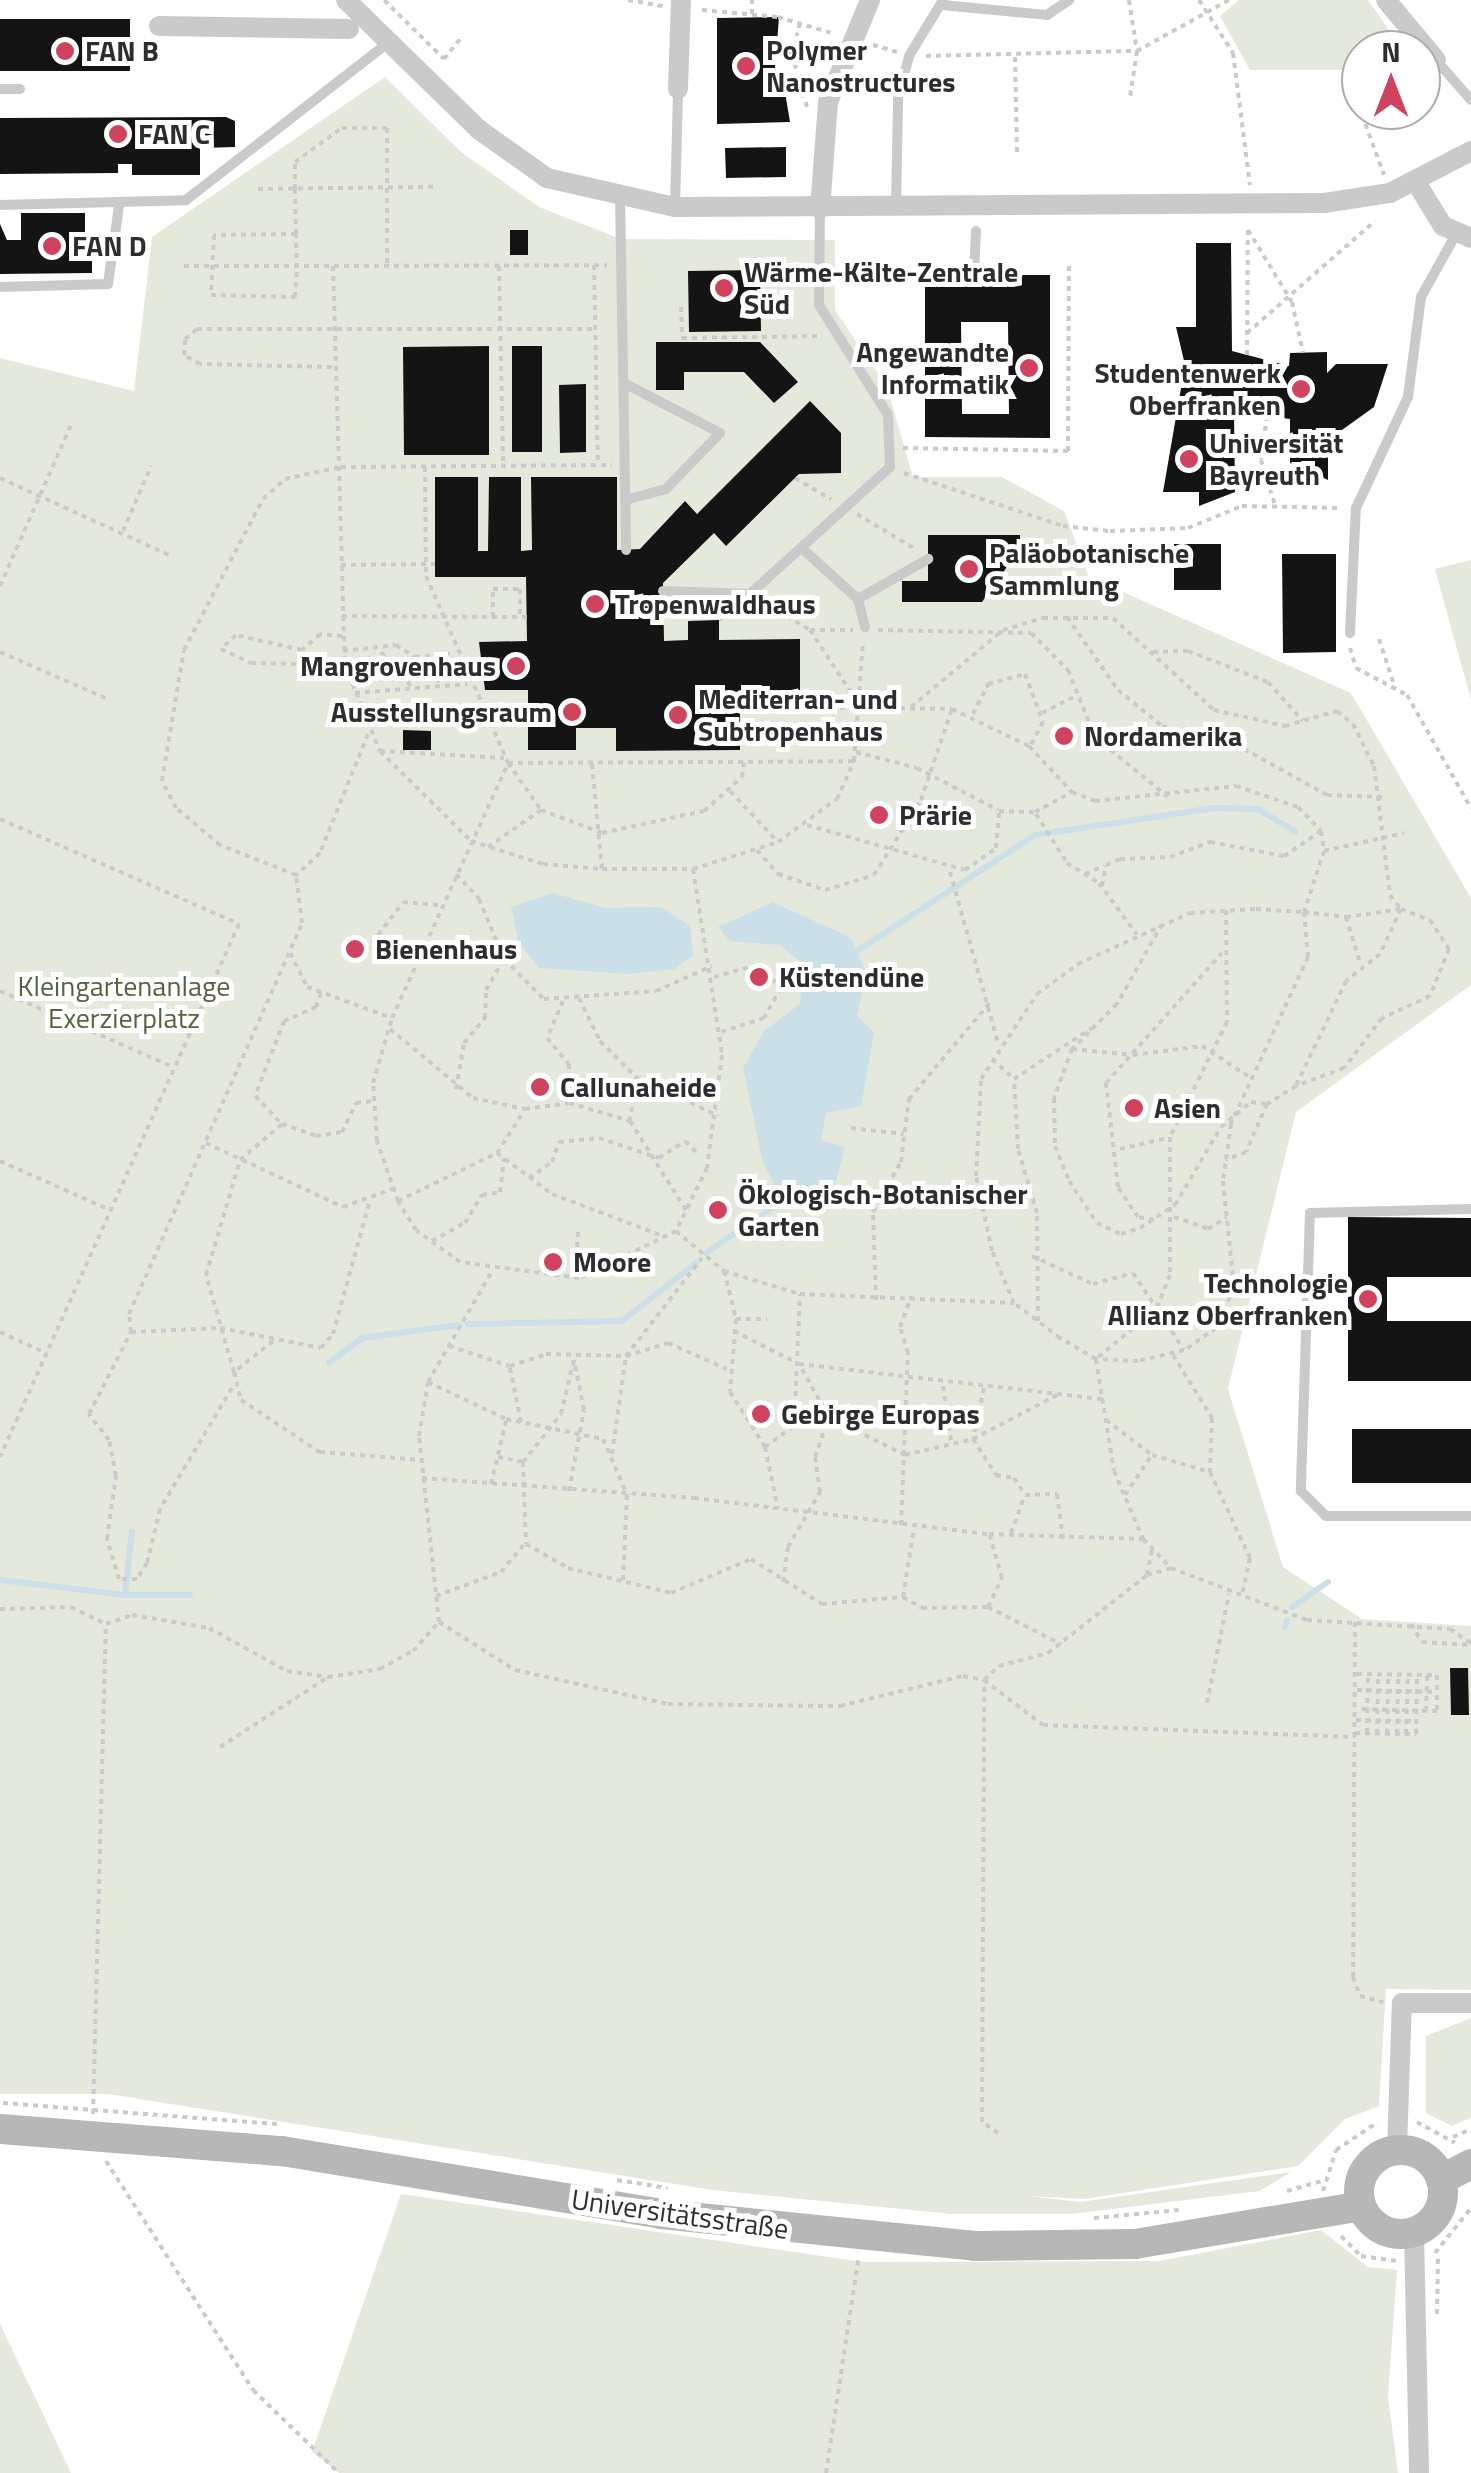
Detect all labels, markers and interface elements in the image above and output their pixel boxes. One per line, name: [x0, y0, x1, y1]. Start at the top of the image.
north arrow: [1341, 30, 1441, 130]
text: N: [1381, 30, 1401, 73]
place label: Polymer Nanostructures: [766, 33, 955, 99]
place label: FAN B: [85, 34, 159, 68]
marker: FAN B: [54, 40, 76, 62]
marker: Polymer Nanostructures: [735, 55, 757, 77]
place label: FAN C: [138, 117, 210, 151]
marker: FAN C: [107, 123, 129, 145]
place label: FAN D: [72, 229, 147, 263]
marker: FAN D: [41, 235, 63, 257]
place label: Wärme-Kälte-Zentrale Süd: [744, 255, 1018, 321]
marker: Wärme-Kälte-Zentrale Süd: [713, 277, 735, 299]
place label: Angewandte Informatik: [856, 335, 1009, 401]
place label: Studentenwerk Oberfranken: [1095, 356, 1281, 422]
marker: Angewandte Informatik: [1018, 357, 1040, 379]
marker: Studentenwerk Oberfranken: [1290, 378, 1312, 400]
place label: Universität Bayreuth: [1209, 426, 1343, 492]
marker: Universität Bayreuth: [1178, 448, 1200, 470]
place label: Paläobotanische Sammlung: [989, 536, 1189, 602]
marker: Paläobotanische Sammlung: [958, 558, 980, 580]
place label: Tropenwaldhaus: [615, 587, 816, 621]
marker: Tropenwaldhaus: [584, 593, 606, 615]
place label: Mangrovenhaus: [300, 649, 496, 683]
marker: Mangrovenhaus: [505, 655, 527, 677]
place label: Mediterran- und Subtropenhaus: [698, 682, 898, 748]
place label: Ausstellungsraum: [331, 695, 552, 729]
marker: Ausstellungsraum: [561, 701, 583, 723]
marker: Mediterran- und Subtropenhaus: [667, 704, 689, 726]
place label: Nordamerika: [1084, 719, 1242, 753]
marker: Nordamerika: [1053, 725, 1075, 747]
place label: Prärie: [899, 798, 972, 832]
marker: Prärie: [868, 804, 890, 826]
place label: Bienenhaus: [375, 932, 517, 966]
marker: Bienenhaus: [344, 938, 366, 960]
place label: Küstendüne: [779, 960, 924, 994]
marker: Küstendüne: [748, 966, 770, 988]
park label: Kleingartenanlage Exerzierplatz: [18, 969, 230, 1035]
place label: Callunaheide: [560, 1070, 717, 1104]
marker: Callunaheide: [529, 1076, 551, 1098]
place label: Asien: [1154, 1091, 1221, 1125]
marker: Asien: [1123, 1097, 1145, 1119]
place label: Ökologisch-Botanischer Garten: [738, 1177, 1028, 1243]
marker: Ökologisch-Botanischer Garten: [707, 1199, 729, 1221]
place label: Moore: [573, 1245, 651, 1279]
marker: Moore: [542, 1251, 564, 1273]
place label: Technologie Allianz Oberfranken: [1108, 1266, 1348, 1332]
marker: Technologie Allianz Oberfranken: [1357, 1288, 1379, 1310]
place label: Gebirge Europas: [781, 1397, 980, 1431]
marker: Gebirge Europas: [750, 1403, 772, 1425]
street label: Universitätsstraße: [569, 2182, 791, 2246]

